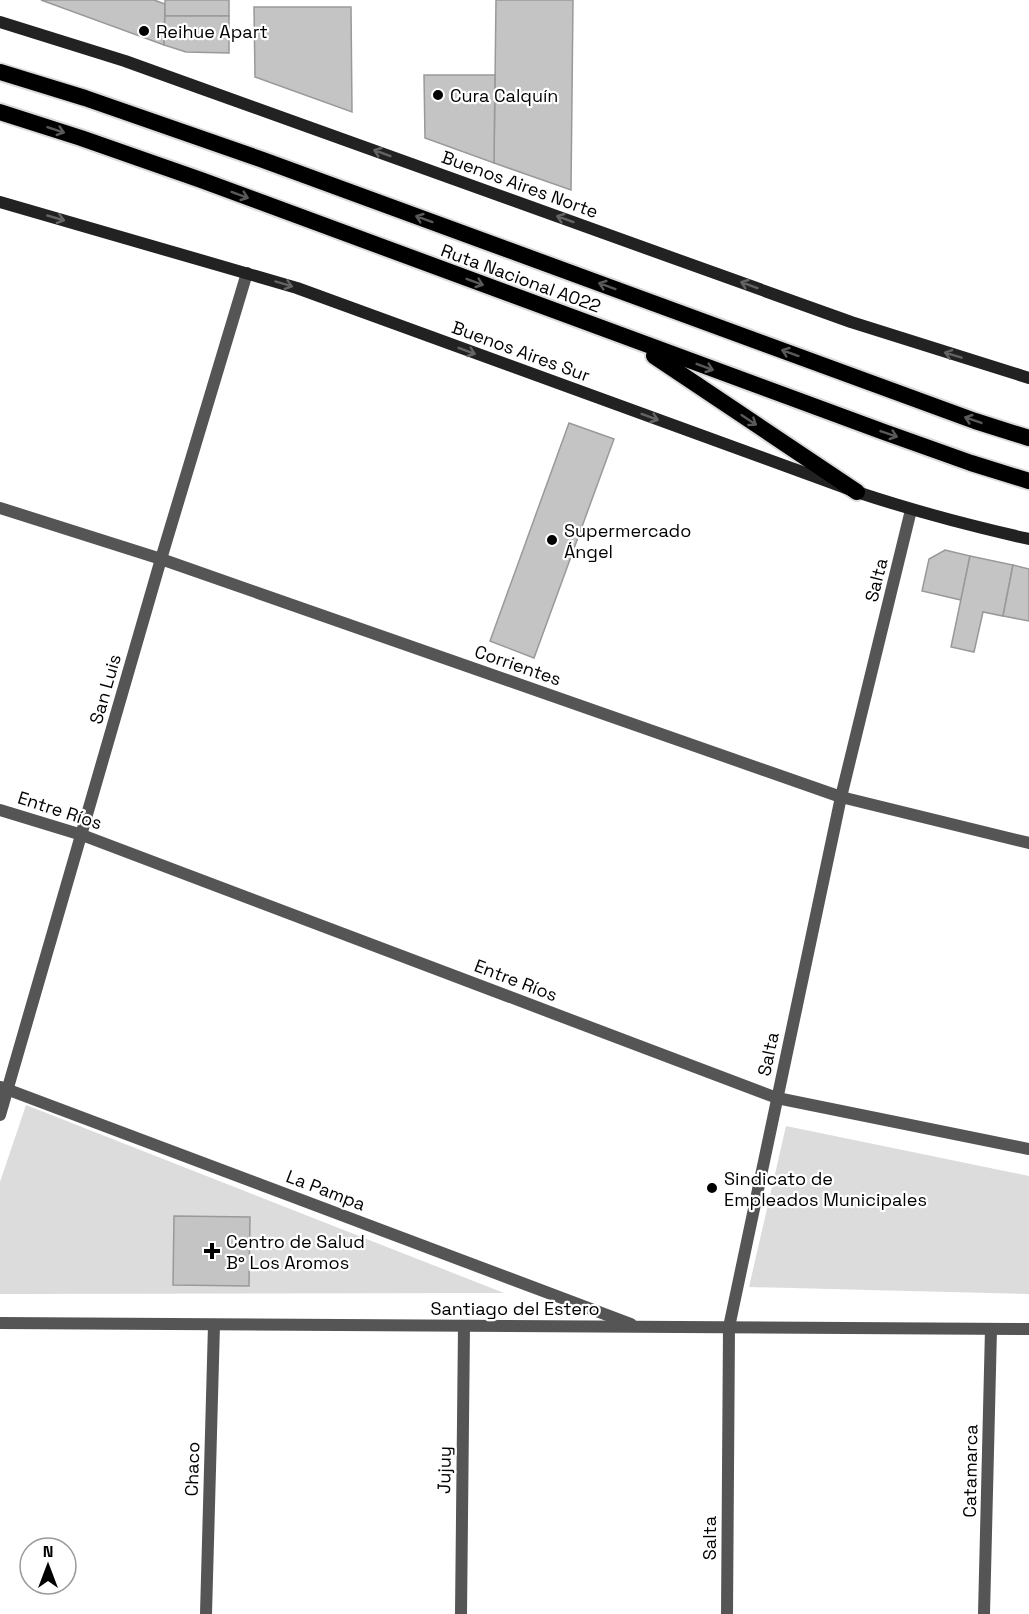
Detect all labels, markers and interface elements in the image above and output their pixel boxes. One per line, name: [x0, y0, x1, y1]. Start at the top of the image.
place label: Reihue Apart: [156, 20, 268, 43]
marker: Reihue Apart: [137, 24, 151, 38]
place label: Cura Calquín: [450, 84, 558, 107]
marker: Cura Calquín: [431, 88, 445, 102]
one-way arrow: [46, 125, 65, 136]
street label: Buenos Aires Norte: [439, 145, 601, 223]
one-way arrow: [373, 147, 392, 158]
one-way arrow: [230, 190, 249, 201]
one-way arrow: [46, 213, 65, 224]
one-way arrow: [415, 213, 434, 224]
one-way arrow: [556, 213, 575, 224]
street label: Ruta Nacional A022: [438, 238, 604, 318]
one-way arrow: [465, 277, 484, 288]
one-way arrow: [274, 279, 293, 290]
one-way arrow: [740, 279, 759, 290]
one-way arrow: [598, 280, 617, 291]
street label: Buenos Aires Sur: [449, 315, 593, 387]
one-way arrow: [457, 346, 476, 357]
one-way arrow: [781, 347, 800, 358]
one-way arrow: [944, 349, 963, 360]
one-way arrow: [696, 363, 714, 374]
one-way arrow: [640, 413, 659, 424]
one-way arrow: [740, 414, 757, 426]
one-way arrow: [964, 414, 983, 425]
one-way arrow: [879, 429, 898, 440]
place label: Supermercado Ángel: [564, 519, 691, 563]
marker: Supermercado Ángel: [545, 533, 559, 547]
street label: Salta: [859, 556, 893, 604]
street label: Corrientes: [472, 639, 564, 691]
street label: San Luis: [84, 651, 126, 727]
street label: Entre Ríos: [15, 786, 105, 834]
street label: Entre Ríos: [471, 954, 561, 1006]
street label: Salta: [752, 1030, 784, 1078]
street label: La Pampa: [283, 1164, 369, 1216]
place label: Sindicato de Empleados Municipales: [724, 1167, 927, 1211]
marker: Sindicato de Empleados Municipales: [705, 1181, 719, 1195]
place label: Centro de Salud B° Los Aromos: [226, 1230, 365, 1274]
marker: Centro de Salud B° Los Aromos: [203, 1242, 221, 1260]
street label: Santiago del Estero: [430, 1297, 600, 1320]
street label: Catamarca: [958, 1424, 982, 1518]
street label: Chaco: [180, 1441, 204, 1497]
street label: Jujuy: [432, 1446, 456, 1494]
street label: Salta: [698, 1516, 721, 1560]
north arrow: [18, 1536, 78, 1596]
text: N: [43, 1541, 53, 1562]

